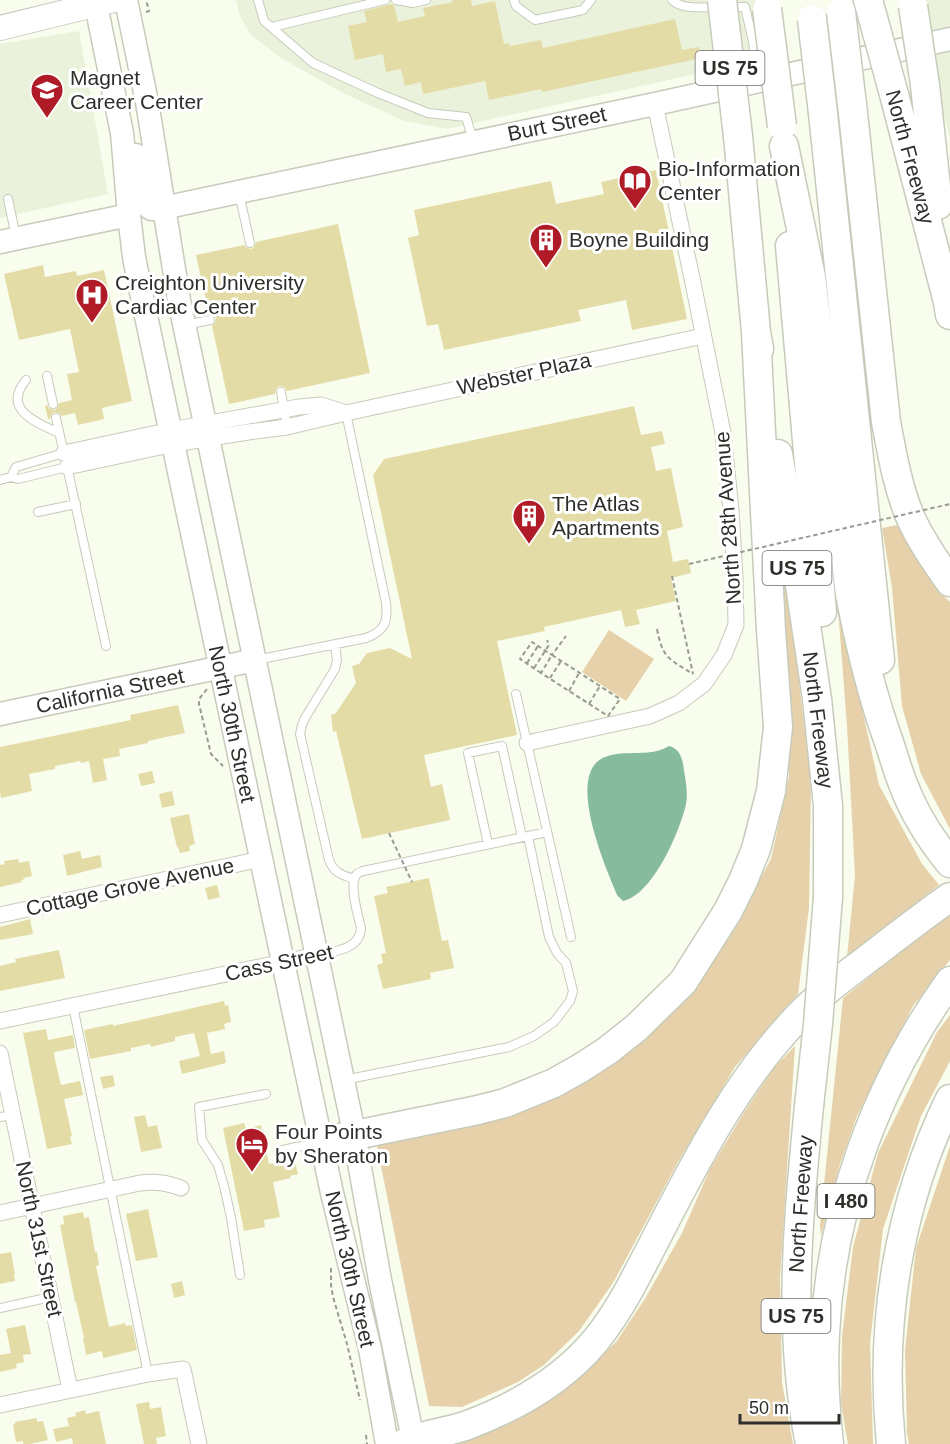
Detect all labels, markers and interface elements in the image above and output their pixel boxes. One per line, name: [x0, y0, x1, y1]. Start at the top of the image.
road number: US 75: [696, 51, 764, 85]
place label: Magnet Career Center: [70, 66, 203, 113]
school or university icon: Magnet Career Center: [29, 72, 65, 119]
street label: North Freeway: [882, 87, 940, 227]
street label: Burt Street: [505, 102, 609, 145]
place label: Bio-Information Center: [658, 157, 800, 204]
library icon: Bio-Information Center: [617, 163, 653, 210]
building icon: Boyne Building: [528, 222, 564, 269]
place label: Boyne Building: [569, 228, 709, 251]
place label: Creighton University Cardiac Center: [115, 271, 305, 318]
hospital icon: Creighton University Cardiac Center: [74, 277, 110, 324]
street label: Webster Plaza: [455, 348, 593, 399]
street label: North 28th Avenue: [710, 431, 745, 605]
place label: The Atlas Apartments: [552, 492, 659, 539]
building icon: The Atlas Apartments: [511, 498, 547, 545]
road number: US 75: [762, 551, 832, 585]
street label: North 30th Street: [205, 643, 260, 805]
street label: North Freeway: [799, 650, 838, 790]
street label: California Street: [34, 664, 186, 717]
street label: Cottage Grove Avenue: [24, 853, 236, 920]
street label: Cass Street: [223, 940, 335, 985]
place label: Four Points by Sheraton: [275, 1120, 388, 1167]
hotel icon: Four Points by Sheraton: [234, 1126, 270, 1173]
street label: North Freeway: [784, 1134, 817, 1273]
street label: North 31st Street: [12, 1159, 67, 1319]
road number: I 480: [818, 1184, 874, 1218]
street label: North 30th Street: [321, 1188, 380, 1350]
road number: US 75: [762, 1299, 830, 1333]
scale bar: [740, 1387, 839, 1425]
text: 50 m: [749, 1398, 789, 1418]

